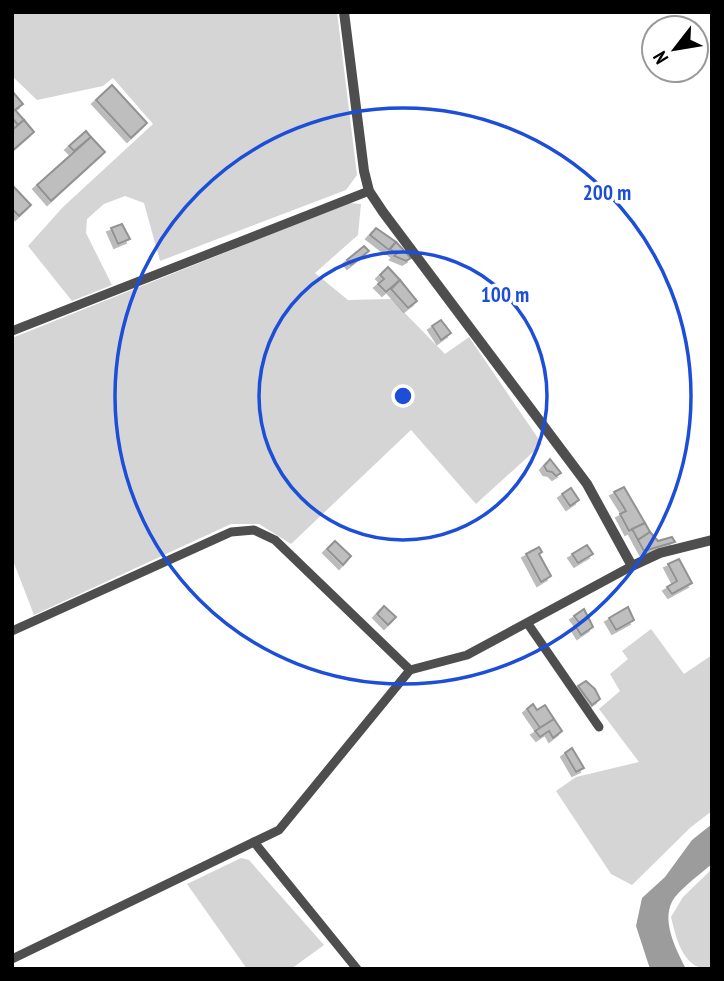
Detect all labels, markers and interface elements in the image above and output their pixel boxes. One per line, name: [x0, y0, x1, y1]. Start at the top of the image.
north arrow: [640, 14, 710, 84]
text: N: [647, 47, 673, 68]
text: 200 m: [583, 179, 631, 206]
text: 100 m: [481, 281, 529, 308]
centre of rings: [391, 384, 415, 408]

